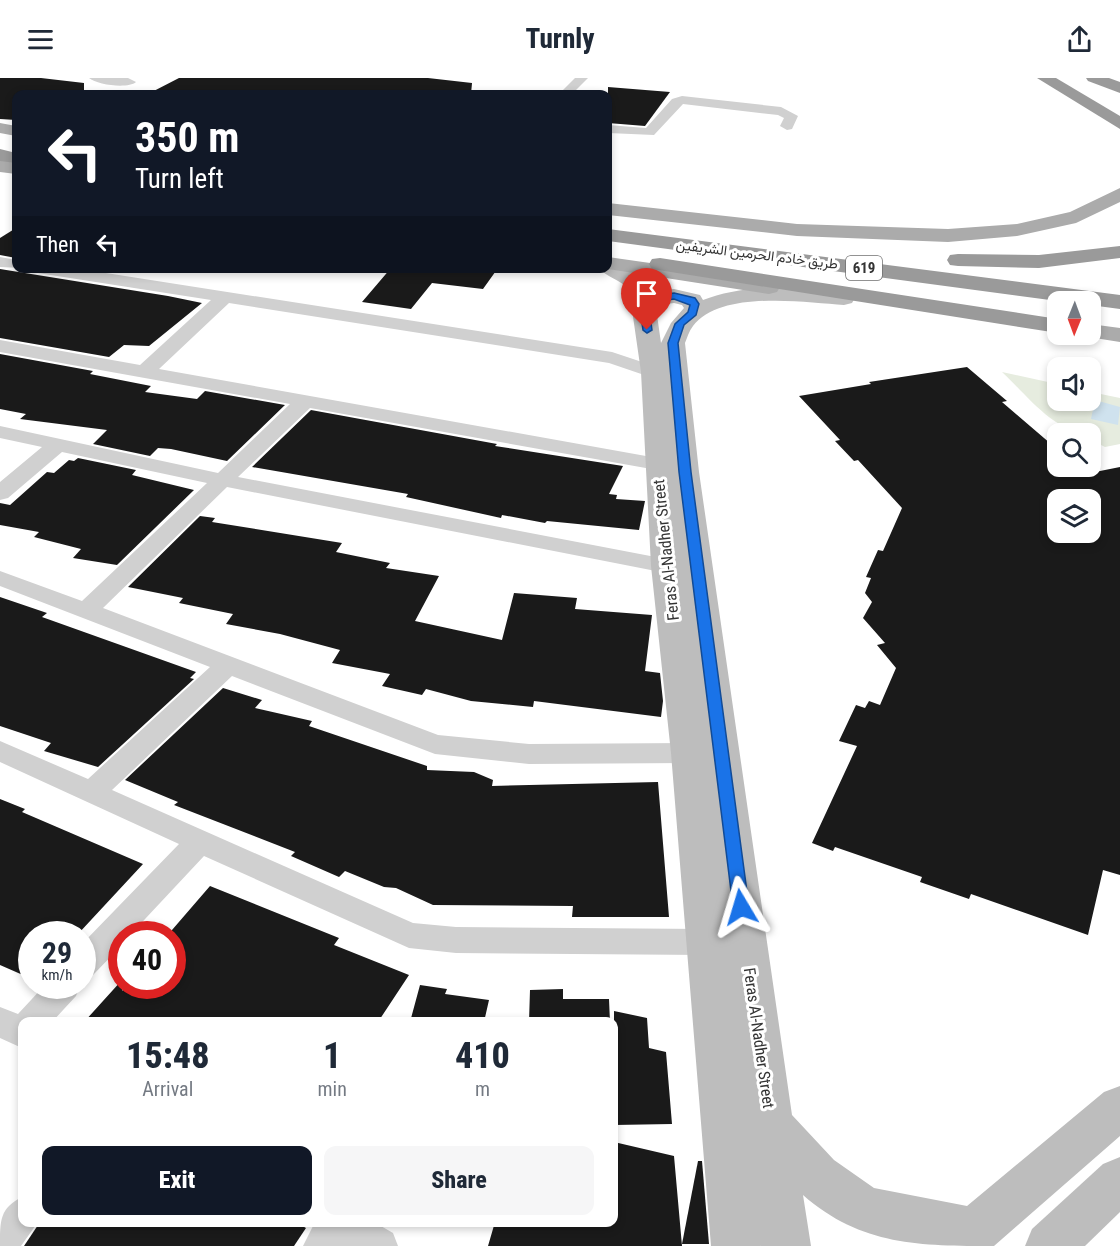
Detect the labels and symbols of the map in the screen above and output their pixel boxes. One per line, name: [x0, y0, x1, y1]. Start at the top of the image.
street label: طريق خادم الحرمين الشريفين: [675, 236, 839, 273]
road number: 619: [846, 256, 882, 280]
pin: [621, 268, 672, 330]
north arrow: [1047, 291, 1101, 345]
street label: Feras Al-Nadher Street: [649, 478, 683, 622]
position arrow: [709, 875, 773, 939]
speed limit sign: 40: [108, 921, 186, 999]
street label: Feras Al-Nadher Street: [740, 966, 778, 1110]

